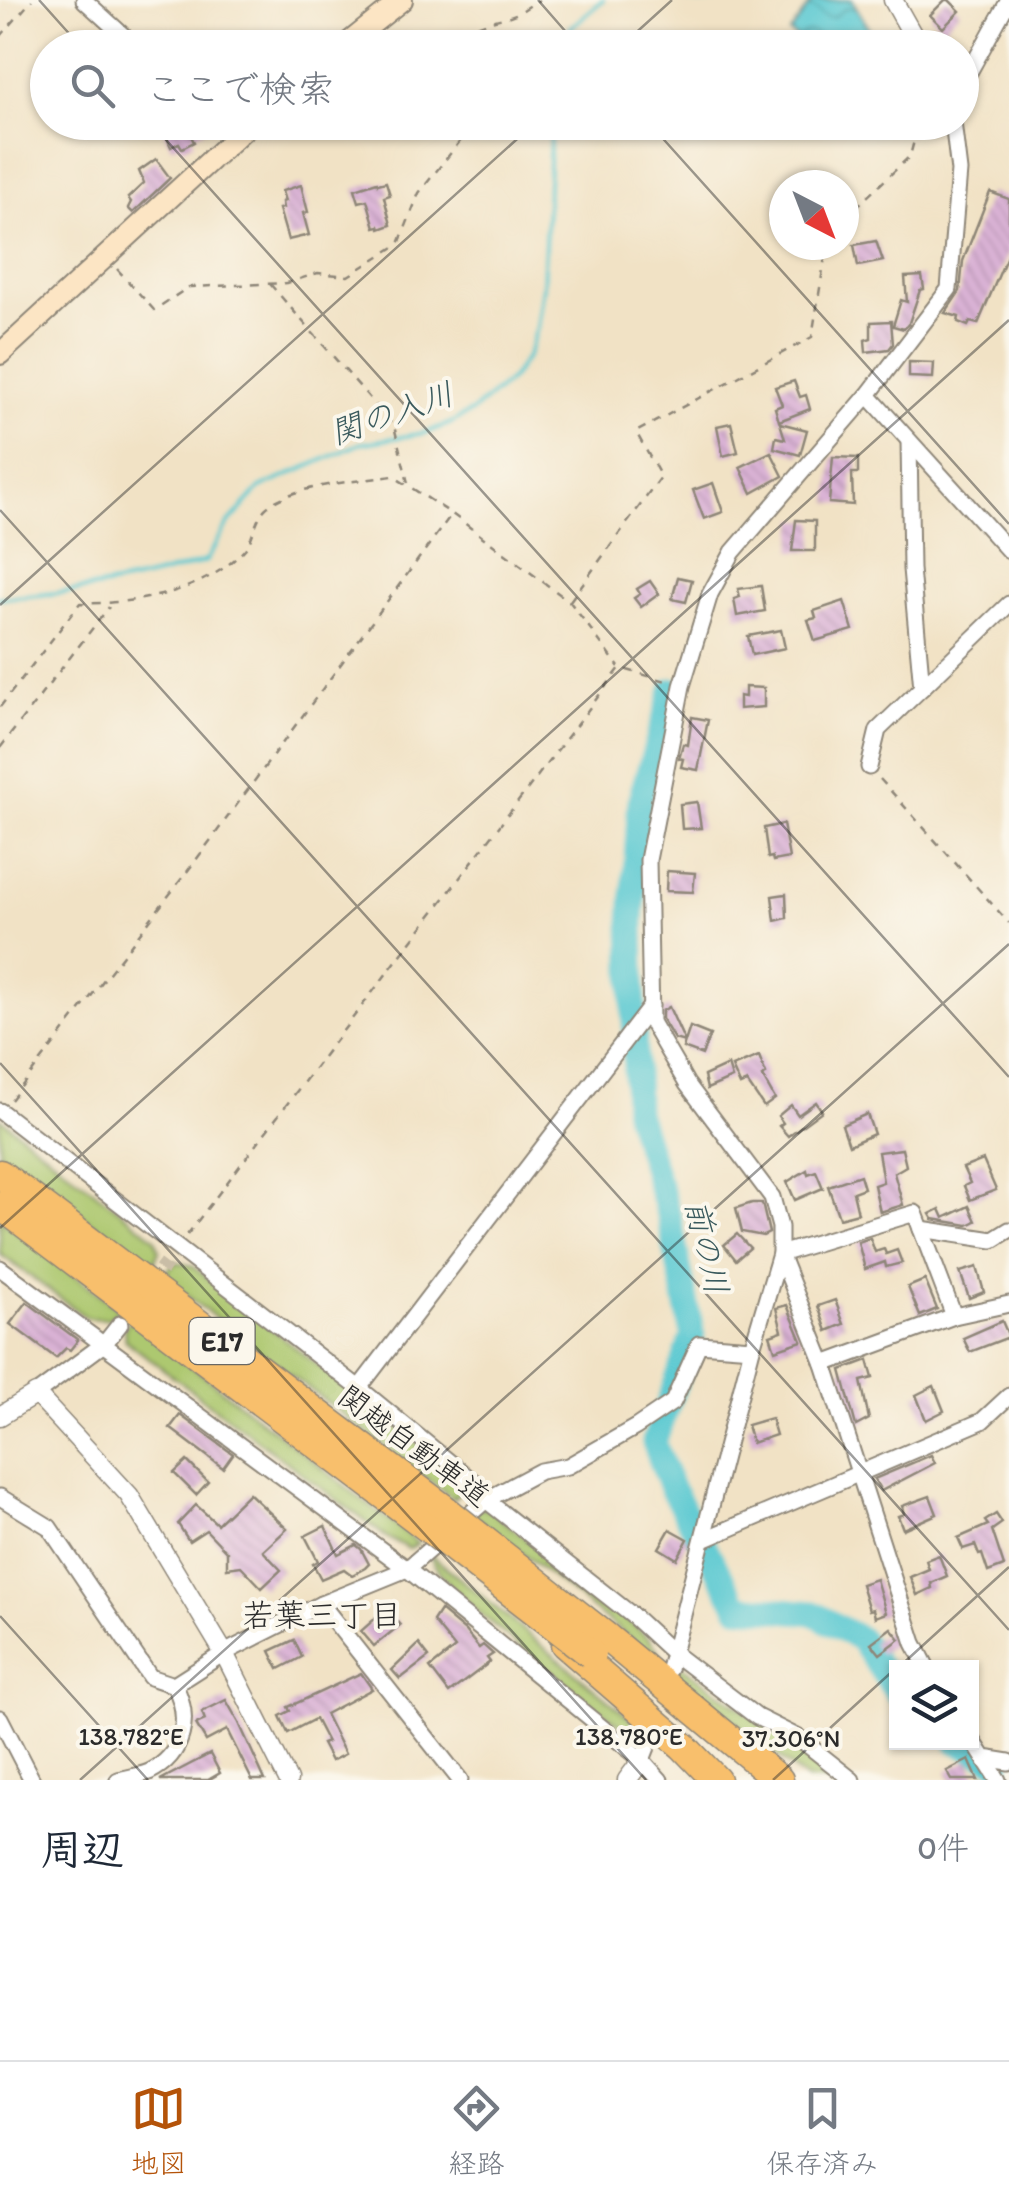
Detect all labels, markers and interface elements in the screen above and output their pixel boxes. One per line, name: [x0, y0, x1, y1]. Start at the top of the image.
search box: [30, 30, 979, 140]
icon: search: [65, 58, 120, 113]
text: ここで検索: [145, 66, 335, 112]
north arrow: [769, 170, 859, 260]
water label: 関の入川: [325, 374, 459, 452]
water label: 前の川: [678, 1196, 736, 1298]
road number: E17: [190, 1318, 254, 1364]
street label: 関越自動車道: [331, 1377, 497, 1515]
district label: 若葉三丁目: [242, 1596, 402, 1634]
map controls: [889, 1660, 979, 1750]
button: layers: [889, 1660, 979, 1750]
text: 138.782°E: [78, 1721, 184, 1751]
text: 138.780°E: [575, 1721, 683, 1751]
text: 37.306°N: [742, 1723, 840, 1753]
text: 周辺: [40, 1824, 124, 1875]
text: 0件: [917, 1829, 969, 1867]
tab: 地図: [131, 2081, 187, 2181]
tab: 経路: [448, 2081, 504, 2181]
tab: 保存済み: [766, 2081, 878, 2181]

